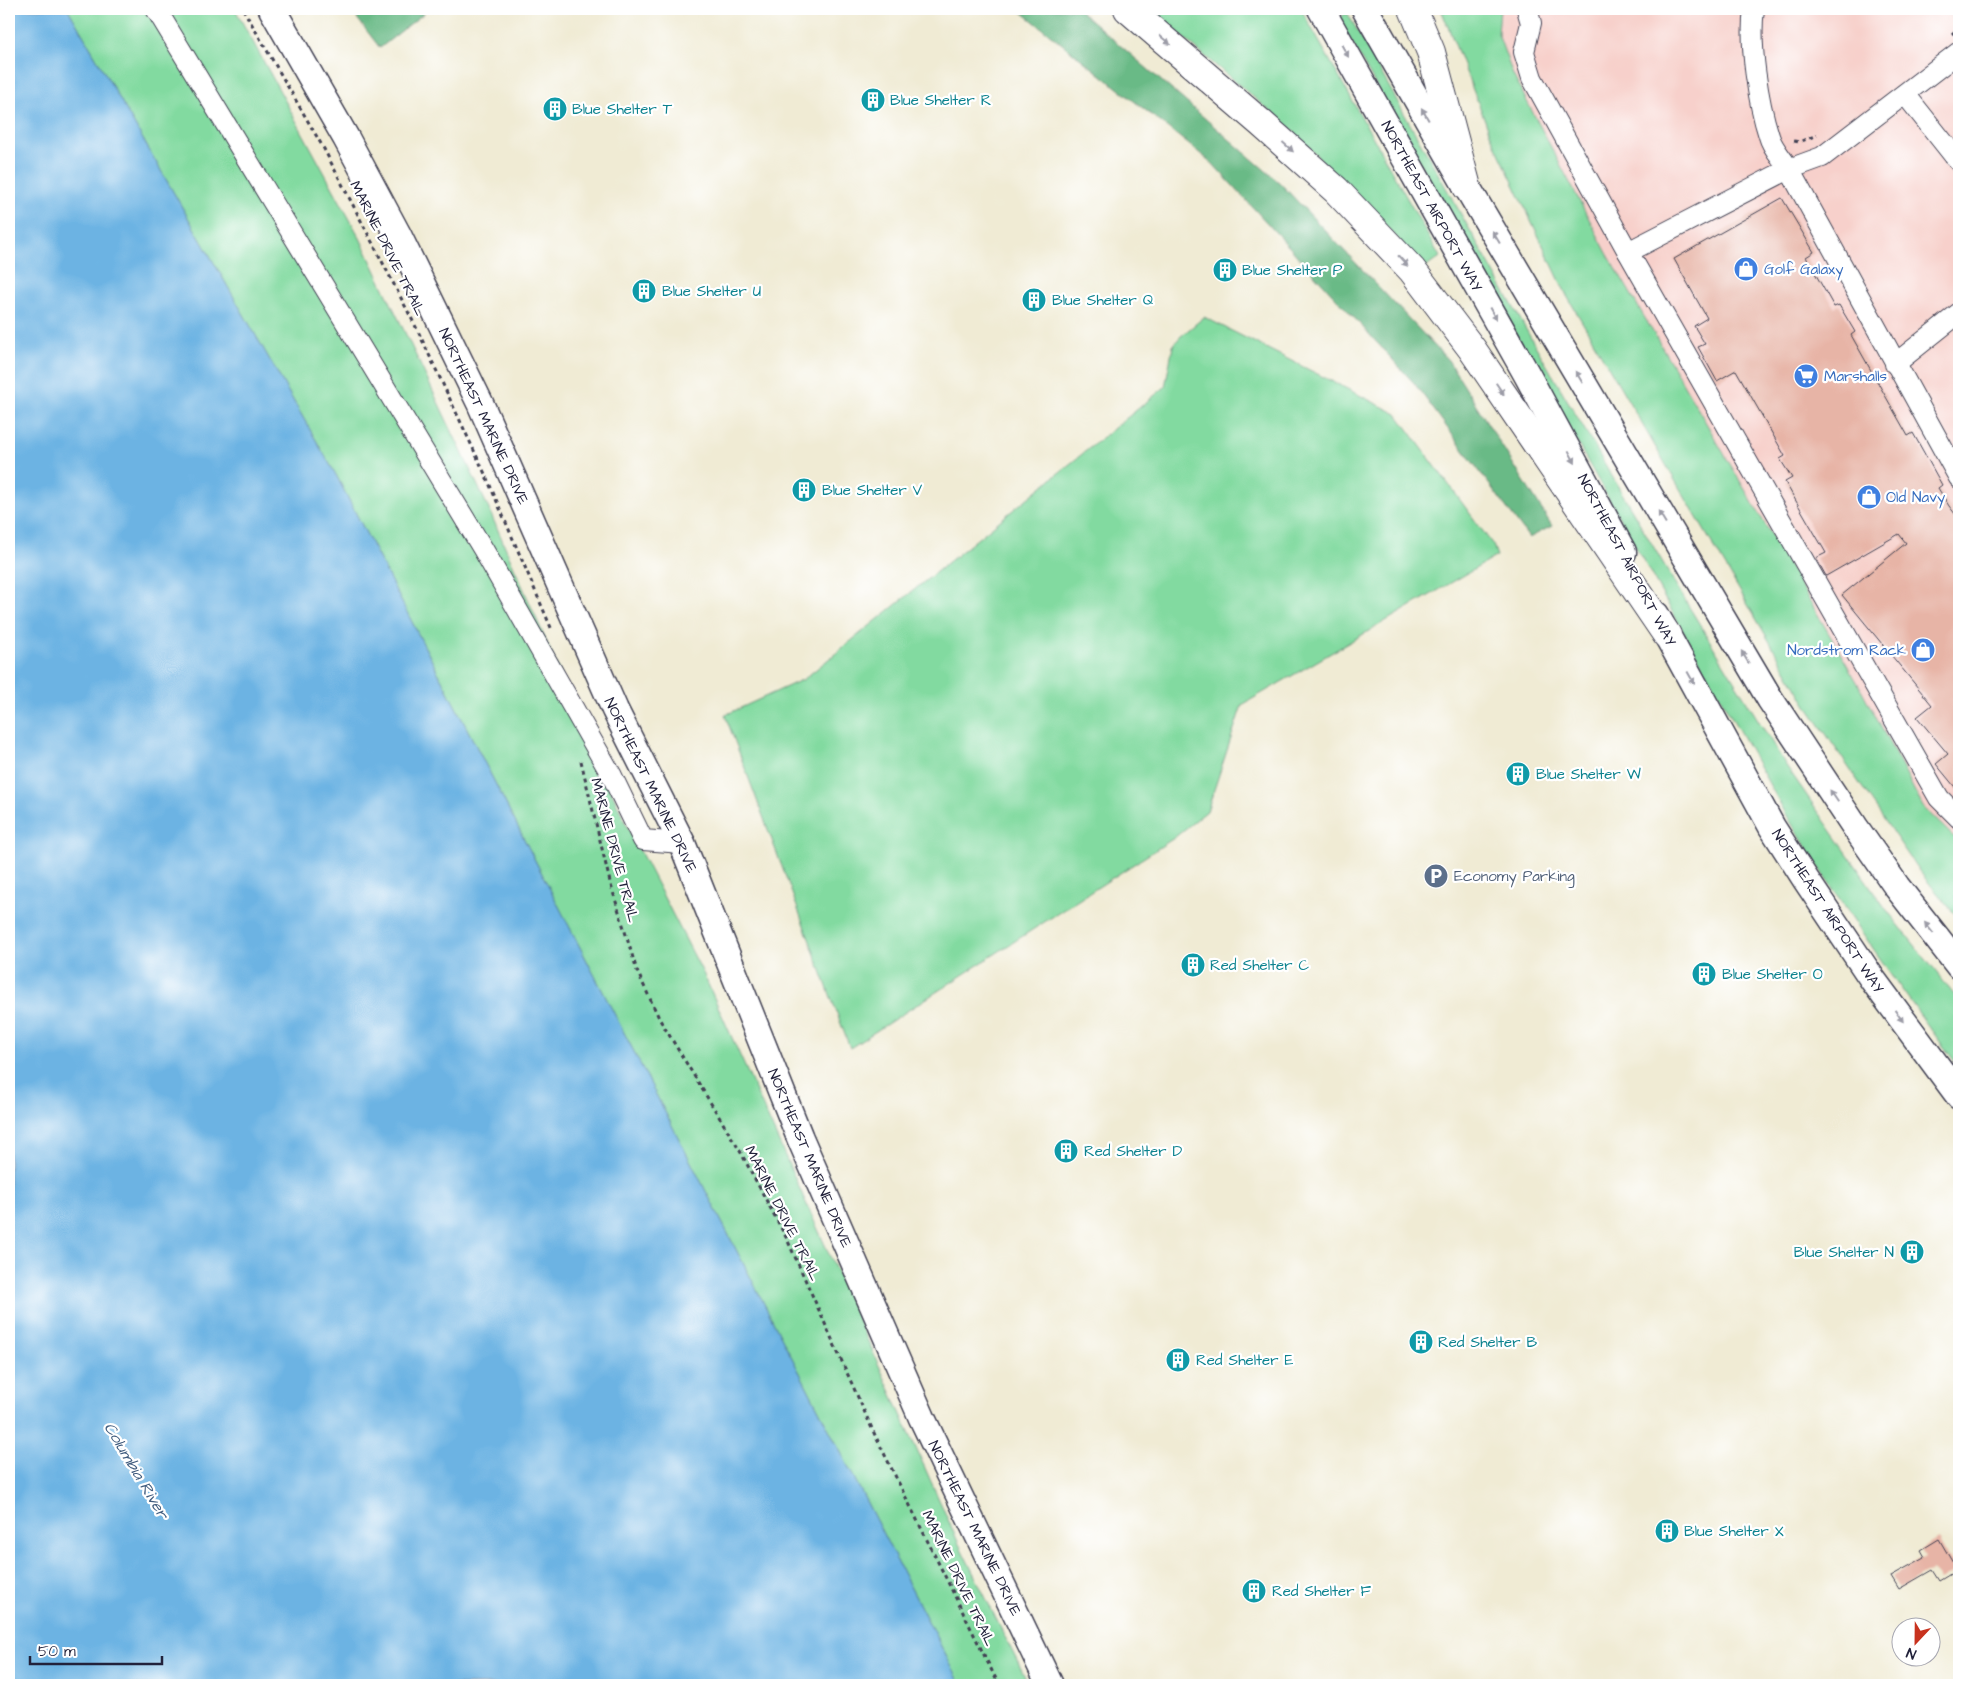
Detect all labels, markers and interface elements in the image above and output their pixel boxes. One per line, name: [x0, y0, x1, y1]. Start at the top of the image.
one-way arrow: [1158, 35, 1171, 46]
one-way arrow: [1340, 45, 1349, 58]
building icon: Blue Shelter R: [860, 87, 886, 113]
place label: Blue Shelter R: [890, 90, 991, 111]
building icon: Blue Shelter T: [542, 96, 568, 122]
place label: Blue Shelter T: [572, 99, 673, 120]
one-way arrow: [1421, 107, 1429, 122]
street label: NORTHEAST AIRPORT WAY: [1376, 117, 1487, 295]
one-way arrow: [1281, 141, 1294, 152]
street label: MARINE DRIVE TRAIL: [344, 177, 431, 320]
one-way arrow: [1492, 231, 1501, 244]
one-way arrow: [1397, 254, 1409, 266]
shop icon: Golf Galaxy: [1733, 256, 1759, 282]
building icon: Blue Shelter P: [1212, 257, 1238, 283]
place label: Golf Galaxy: [1764, 259, 1843, 281]
place label: Blue Shelter P: [1242, 260, 1343, 281]
building icon: Blue Shelter U: [631, 278, 657, 304]
place label: Blue Shelter U: [662, 281, 761, 302]
building icon: Blue Shelter Q: [1021, 287, 1047, 313]
place label: Blue Shelter Q: [1052, 290, 1154, 311]
one-way arrow: [1489, 308, 1498, 321]
street label: NORTHEAST MARINE DRIVE: [433, 325, 534, 508]
supermarket icon: Marshalls: [1793, 363, 1819, 389]
place label: Marshalls: [1824, 366, 1888, 387]
one-way arrow: [1575, 371, 1584, 384]
one-way arrow: [1495, 382, 1505, 396]
one-way arrow: [1567, 450, 1576, 464]
street label: NORTHEAST AIRPORT WAY: [1572, 471, 1681, 650]
building icon: Blue Shelter V: [791, 477, 817, 503]
place label: Blue Shelter V: [822, 480, 923, 501]
shop icon: Old Navy: [1856, 484, 1882, 510]
place label: Old Navy: [1886, 487, 1945, 509]
one-way arrow: [1658, 511, 1667, 524]
shop icon: Nordstrom Rack: [1910, 637, 1936, 663]
place label: Nordstrom Rack: [1787, 640, 1906, 661]
one-way arrow: [1741, 650, 1750, 663]
one-way arrow: [1686, 671, 1695, 685]
street label: NORTHEAST MARINE DRIVE: [599, 694, 702, 876]
building icon: Blue Shelter W: [1505, 761, 1531, 787]
place label: Blue Shelter W: [1536, 764, 1641, 785]
street label: MARINE DRIVE TRAIL: [585, 776, 644, 925]
one-way arrow: [1829, 789, 1839, 803]
street label: NORTHEAST AIRPORT WAY: [1766, 825, 1889, 998]
parking icon: Economy Parking: [1423, 863, 1449, 889]
place label: Economy Parking: [1454, 866, 1575, 888]
one-way arrow: [1924, 921, 1934, 935]
building icon: Red Shelter C: [1180, 952, 1206, 978]
place label: Red Shelter C: [1210, 955, 1310, 976]
building icon: Blue Shelter O: [1691, 961, 1717, 987]
place label: Blue Shelter O: [1722, 964, 1823, 985]
one-way arrow: [1894, 1009, 1904, 1023]
street label: NORTHEAST MARINE DRIVE: [762, 1066, 857, 1251]
building icon: Red Shelter D: [1053, 1138, 1079, 1164]
place label: Red Shelter D: [1084, 1141, 1183, 1162]
street label: MARINE DRIVE TRAIL: [739, 1142, 826, 1285]
building icon: Blue Shelter N: [1899, 1239, 1925, 1265]
place label: Blue Shelter N: [1794, 1242, 1894, 1263]
building icon: Red Shelter B: [1408, 1329, 1434, 1355]
place label: Red Shelter B: [1438, 1332, 1538, 1353]
building icon: Red Shelter E: [1165, 1347, 1191, 1373]
place label: Red Shelter E: [1196, 1350, 1294, 1371]
water label: Columbia River: [99, 1418, 175, 1525]
street label: NORTHEAST MARINE DRIVE: [923, 1437, 1026, 1619]
street label: MARINE DRIVE TRAIL: [917, 1507, 1001, 1650]
building icon: Blue Shelter X: [1654, 1518, 1680, 1544]
place label: Blue Shelter X: [1684, 1521, 1784, 1542]
building icon: Red Shelter F: [1241, 1578, 1267, 1604]
place label: Red Shelter F: [1272, 1581, 1372, 1602]
north arrow: [1890, 1616, 1940, 1666]
scale bar: [30, 1634, 162, 1666]
text: 50 m: [38, 1641, 76, 1662]
text: N: [1903, 1642, 1919, 1664]

